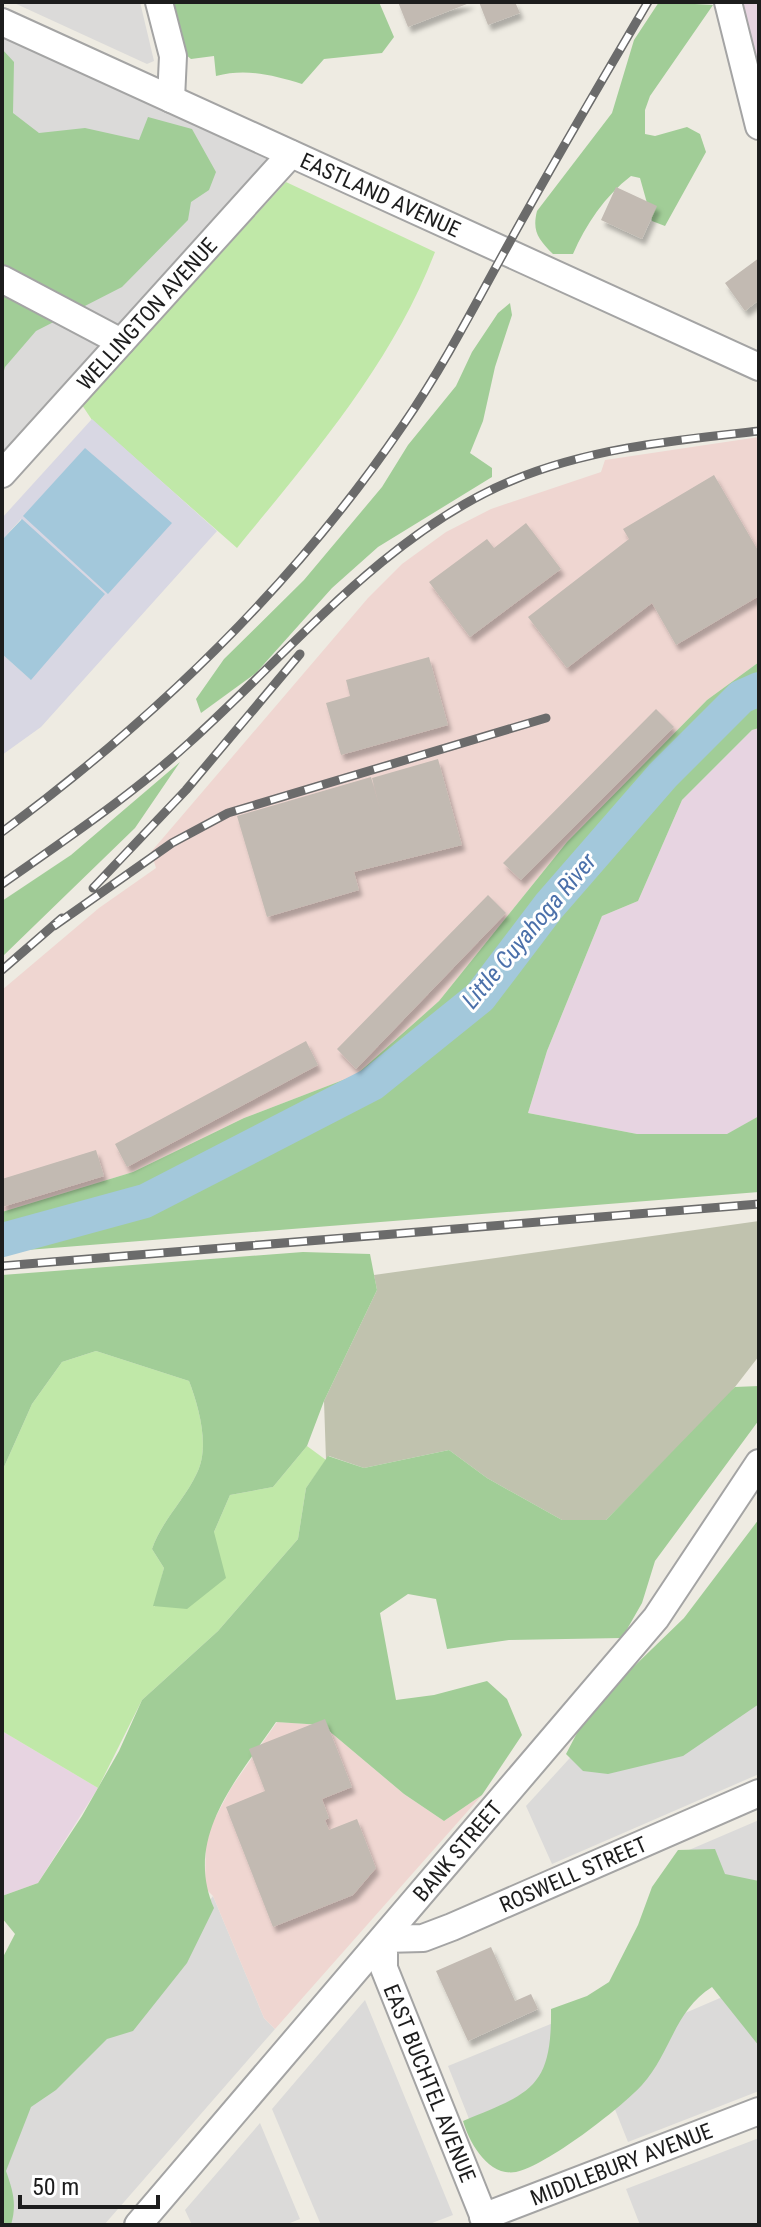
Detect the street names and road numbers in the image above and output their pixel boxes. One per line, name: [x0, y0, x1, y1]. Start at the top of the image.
street label: EASTLAND AVENUE: [296, 148, 464, 242]
street label: WELLINGTON AVENUE: [72, 233, 222, 395]
street label: BANK STREET: [408, 1796, 507, 1906]
street label: ROSWELL STREET: [496, 1832, 651, 1918]
street label: EAST BUCHTEL AVENUE: [378, 1981, 481, 2186]
street label: MIDDLEBURY AVENUE: [527, 2118, 716, 2211]

